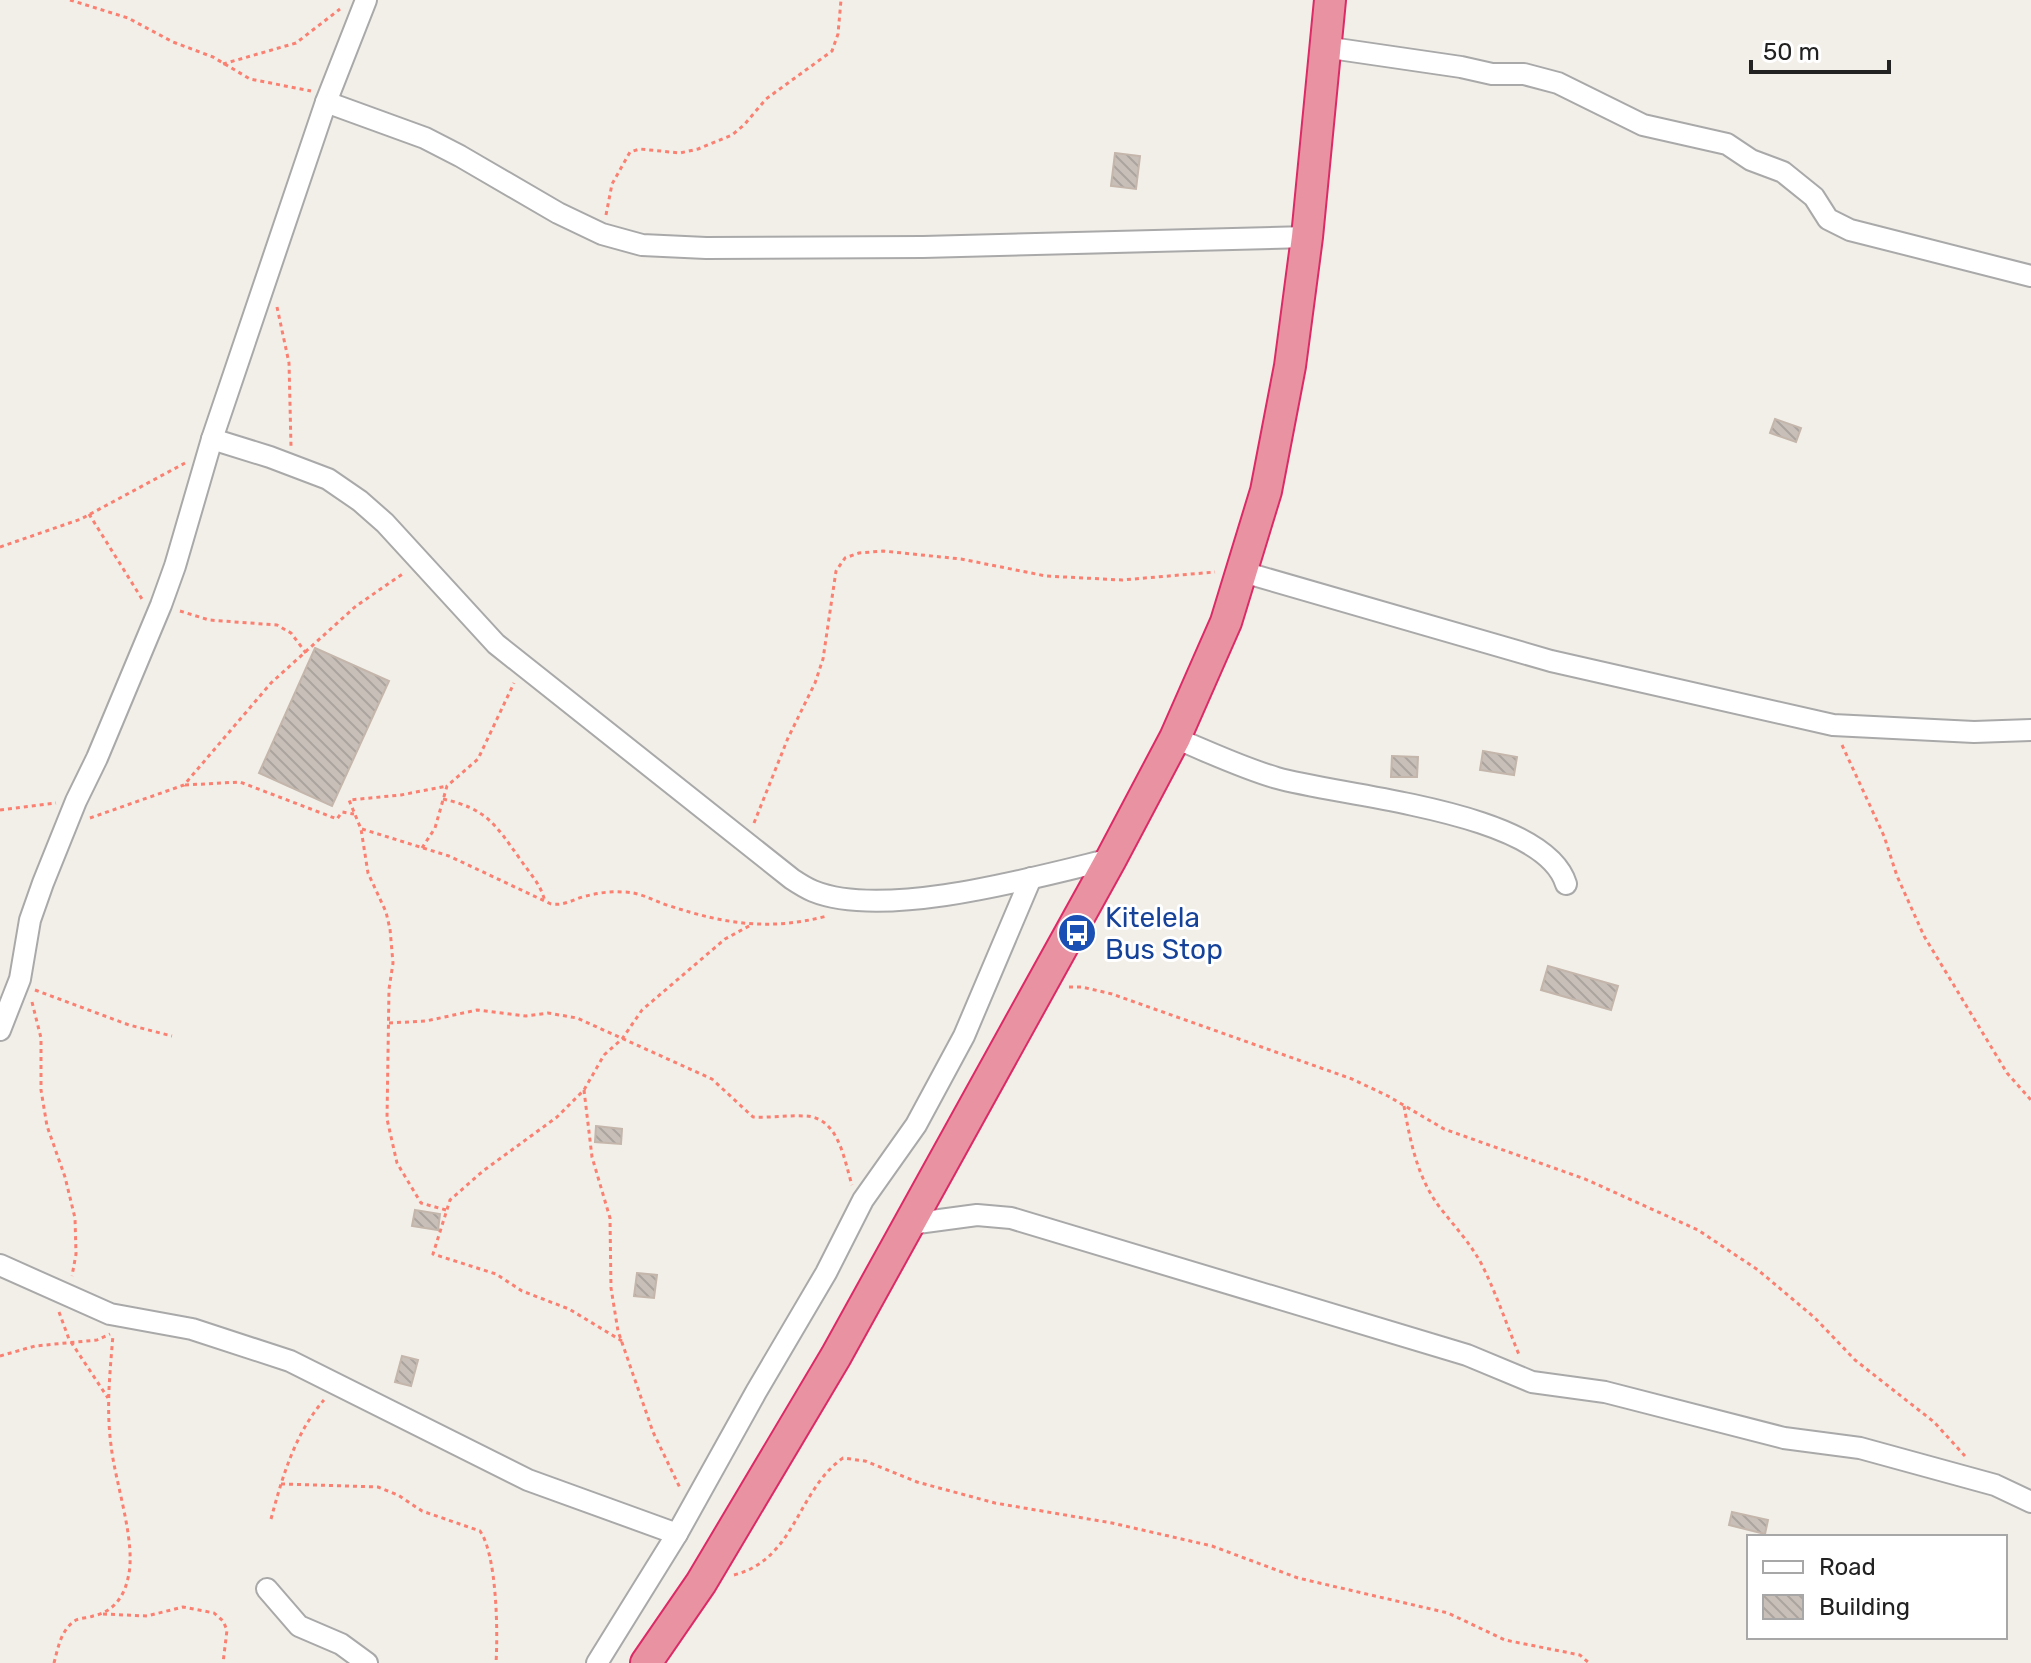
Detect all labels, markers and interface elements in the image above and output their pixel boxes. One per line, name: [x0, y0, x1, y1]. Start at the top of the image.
scale bar: [1751, 24, 1889, 74]
text: 50 m: [1763, 38, 1820, 66]
place label: Kitelela Bus Stop: [1105, 901, 1223, 966]
bus stop icon: Kitelela Bus Stop: [1056, 912, 1098, 954]
legend: [1747, 1535, 2007, 1639]
text: Road: [1819, 1553, 1876, 1581]
text: Building: [1819, 1593, 1910, 1621]

